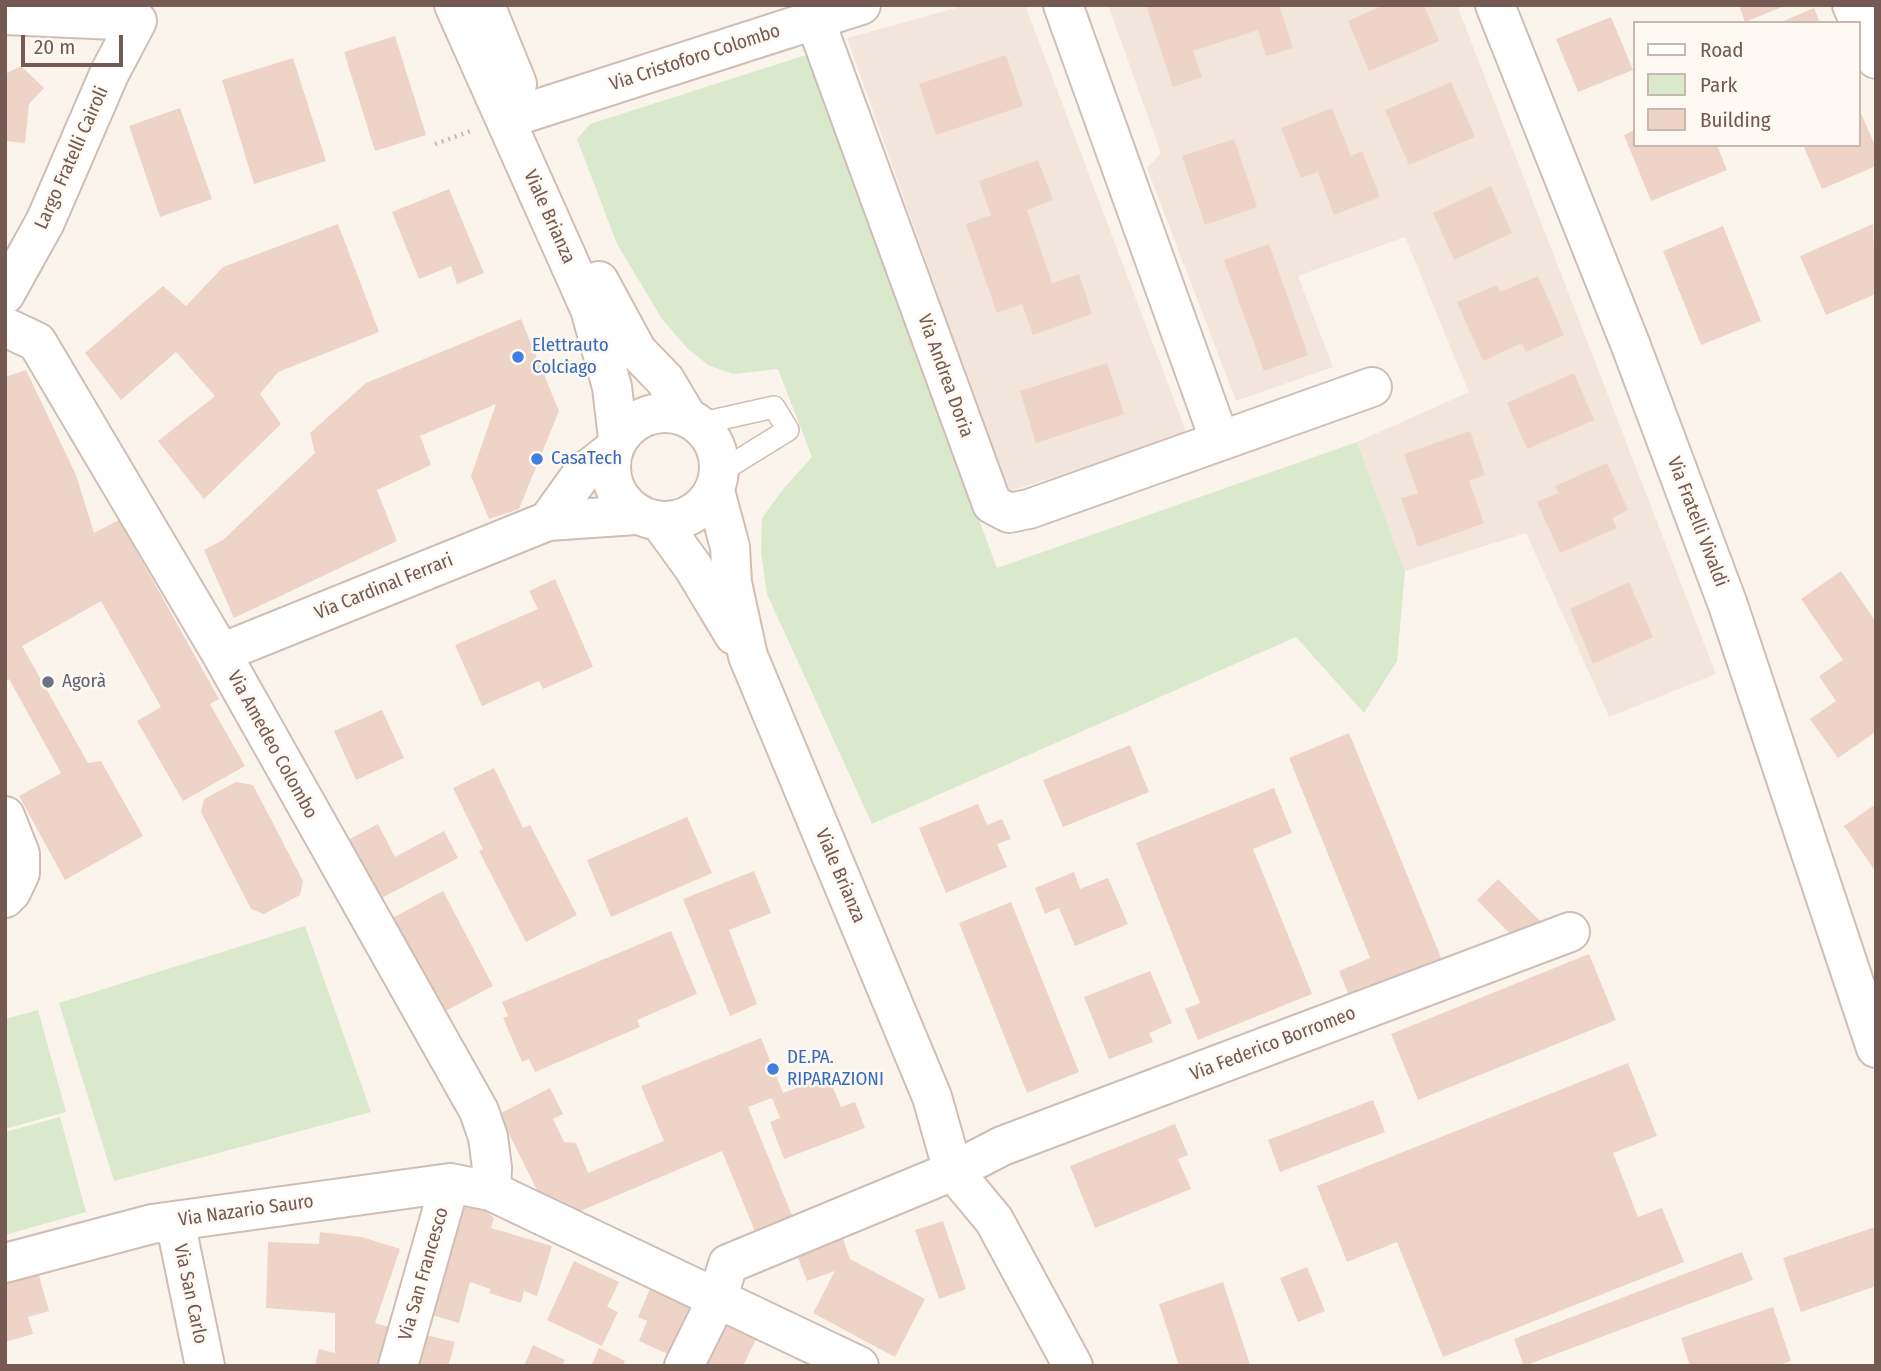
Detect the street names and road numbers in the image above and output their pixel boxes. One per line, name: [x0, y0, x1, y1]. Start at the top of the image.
street label: Via Cristoforo Colombo: [607, 20, 783, 96]
street label: Largo Fratelli Cairoli: [30, 83, 114, 233]
street label: Viale Brianza: [518, 167, 580, 267]
street label: Via Andrea Doria: [912, 311, 978, 441]
street label: Via Fratelli Vivaldi: [1662, 454, 1732, 590]
street label: Via Cardinal Ferrari: [312, 549, 456, 625]
street label: Via Amedeo Colombo: [222, 667, 322, 823]
street label: Viale Brianza: [810, 825, 870, 927]
street label: Via Federico Borromeo: [1187, 1002, 1359, 1086]
street label: Via Nazario Sauro: [177, 1190, 315, 1232]
street label: Via San Francesco: [394, 1205, 454, 1343]
street label: Via San Carlo: [168, 1242, 212, 1346]

